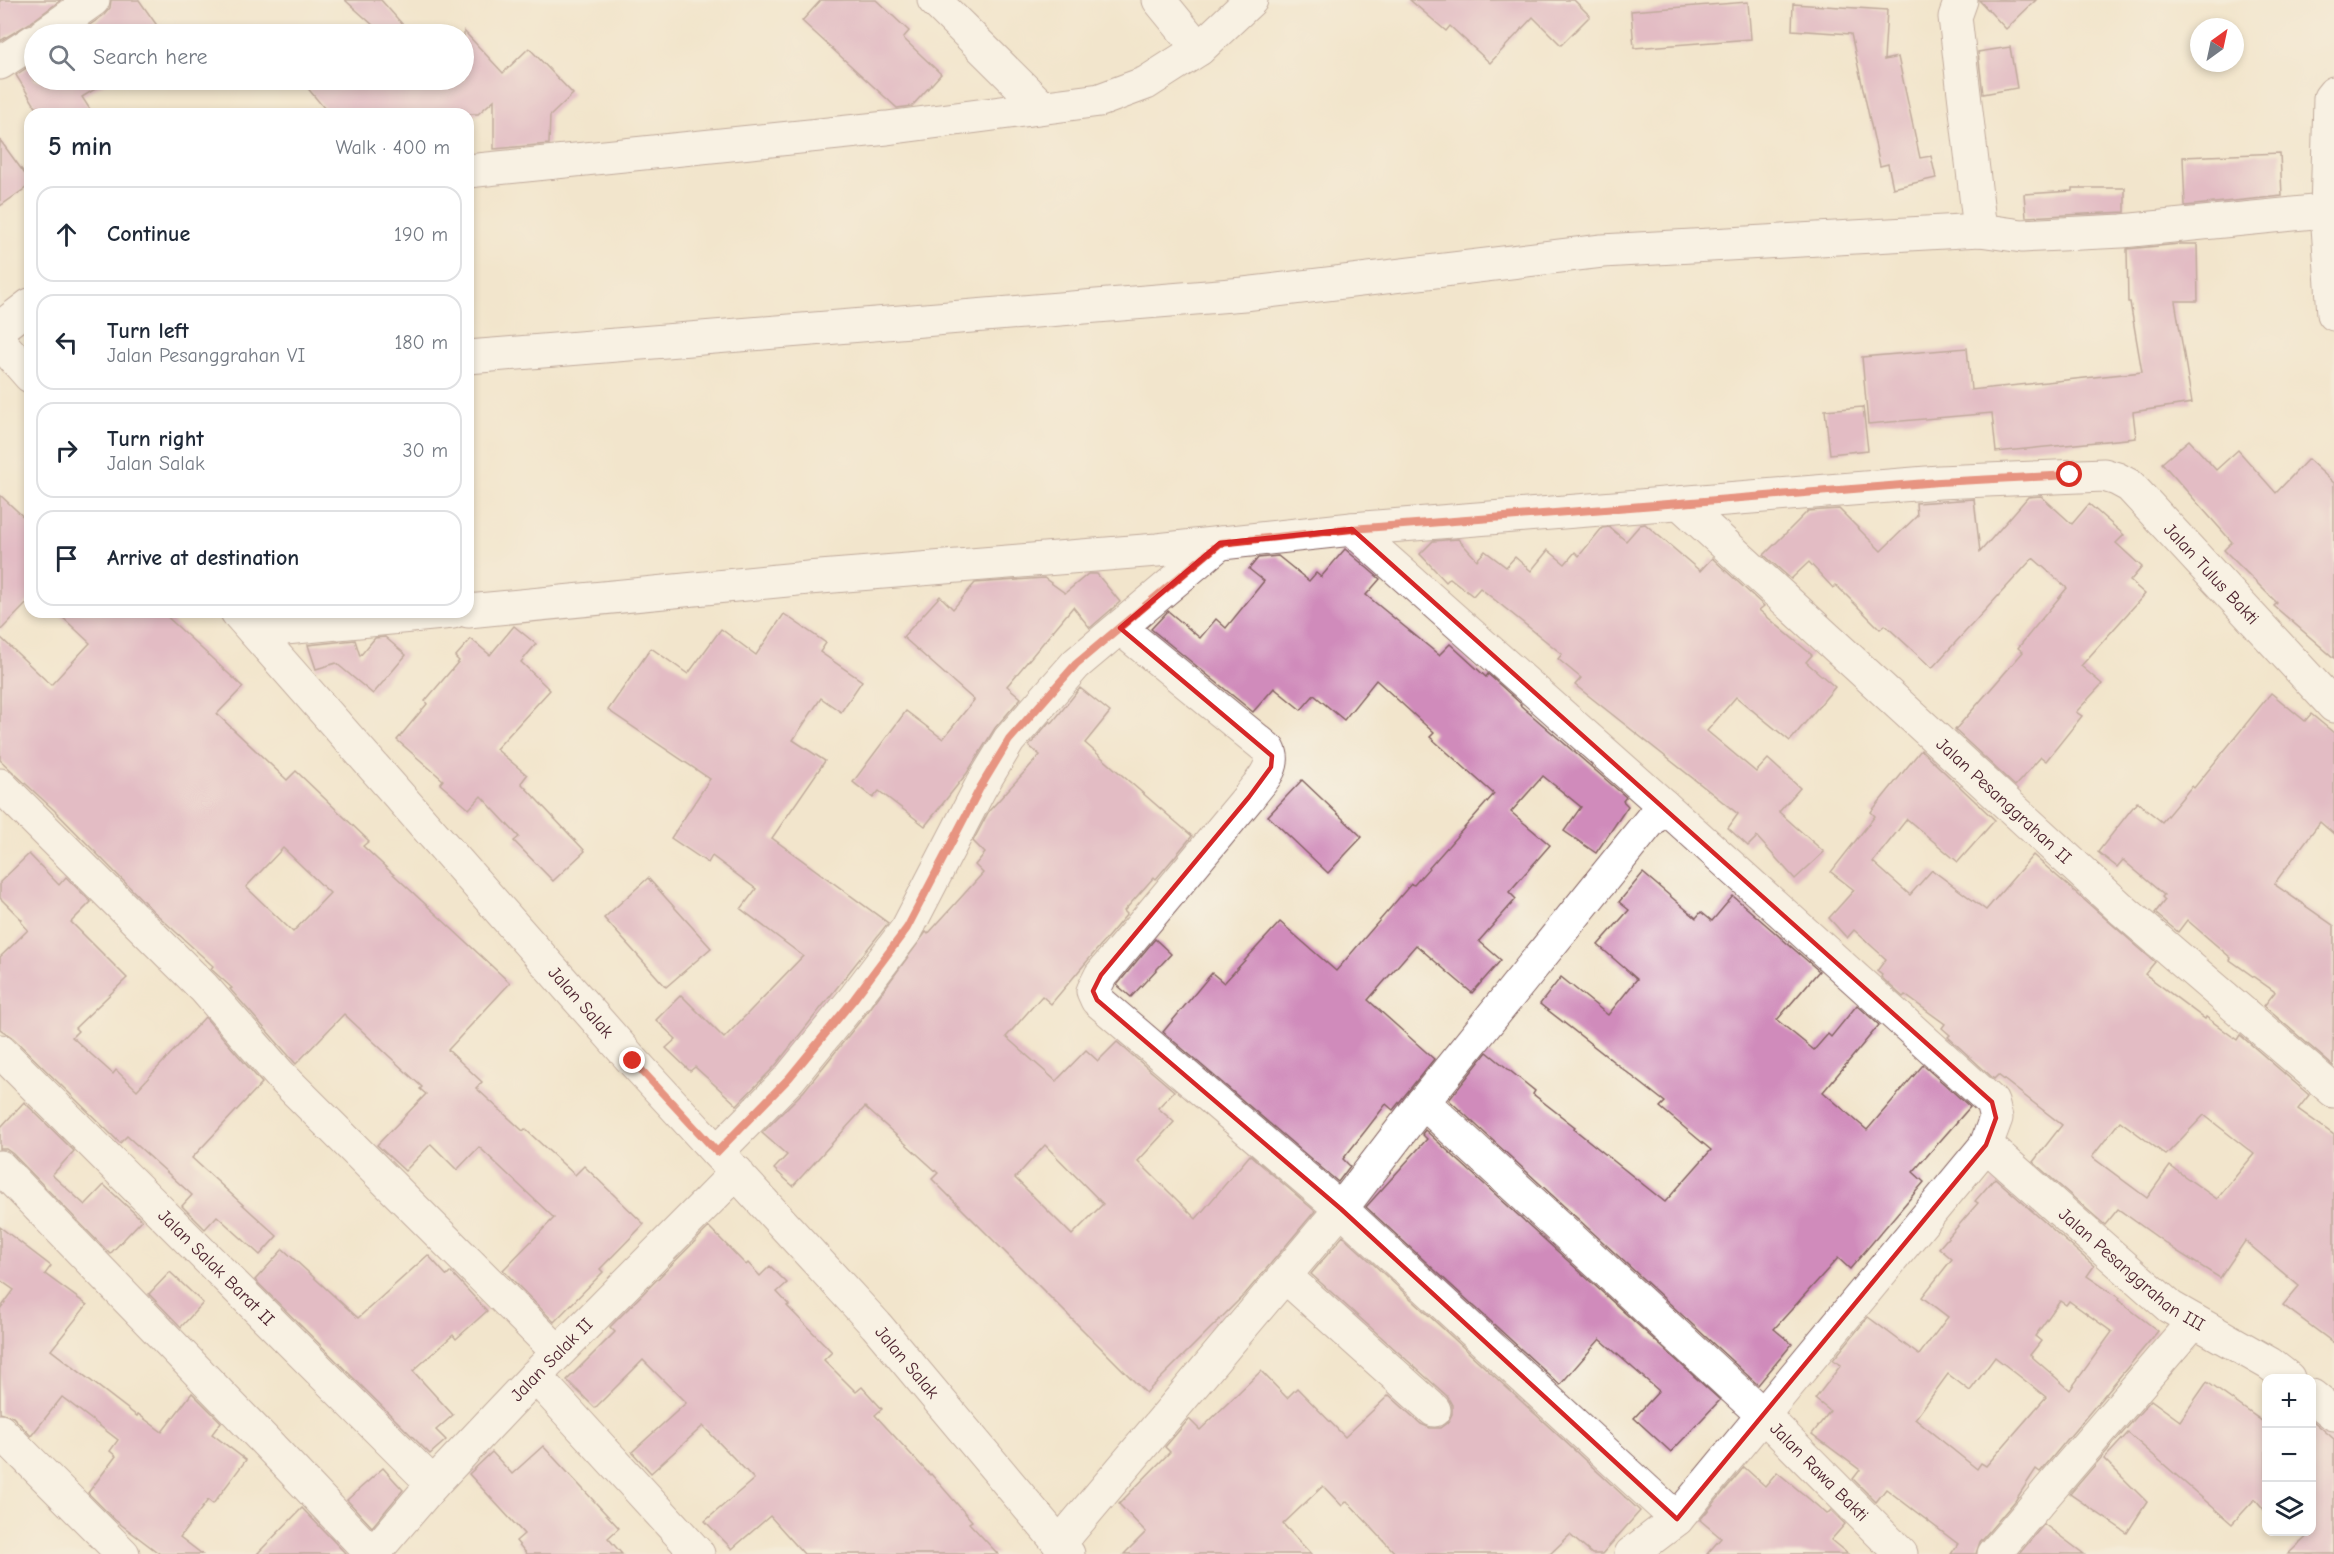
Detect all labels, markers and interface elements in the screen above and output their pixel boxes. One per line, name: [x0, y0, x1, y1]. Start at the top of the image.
north arrow: [2190, 18, 2244, 72]
search box: [24, 24, 474, 90]
icon: search: [45, 41, 78, 74]
text: Search here: [93, 44, 208, 70]
text: 5 min: [48, 132, 112, 162]
text: Walk · 400 m: [336, 136, 450, 159]
icon: ahead: [50, 218, 83, 251]
text: Continue: [107, 221, 190, 247]
text: 190 m: [394, 223, 448, 246]
text: Turn left: [107, 318, 189, 344]
icon: left: [50, 326, 83, 359]
text: 180 m: [394, 331, 448, 354]
text: Jalan Pesanggrahan VI: [107, 344, 305, 367]
text: Turn right: [107, 426, 204, 452]
icon: right: [50, 434, 83, 467]
text: 30 m: [402, 439, 448, 462]
text: Jalan Salak: [107, 452, 205, 475]
route start: [2056, 461, 2082, 487]
street label: Jalan Tulus Bakti: [2159, 519, 2263, 629]
icon: arrive: [50, 542, 83, 575]
text: Arrive at destination: [107, 545, 299, 571]
street label: Jalan Pesanggrahan II: [1932, 734, 2076, 868]
street label: Jalan Salak: [544, 962, 618, 1042]
route end: [619, 1047, 645, 1073]
street label: Jalan Pesanggrahan III: [2054, 1204, 2208, 1336]
street label: Jalan Salak Barat II: [153, 1205, 279, 1330]
street label: Jalan Salak II: [507, 1314, 597, 1406]
street label: Jalan Salak: [870, 1322, 943, 1403]
map controls: [2262, 1374, 2316, 1536]
button: +: [2262, 1374, 2316, 1428]
street label: Jalan Rawa Bakti: [1765, 1418, 1872, 1526]
button: −: [2262, 1428, 2316, 1482]
button: layers: [2262, 1482, 2316, 1536]

